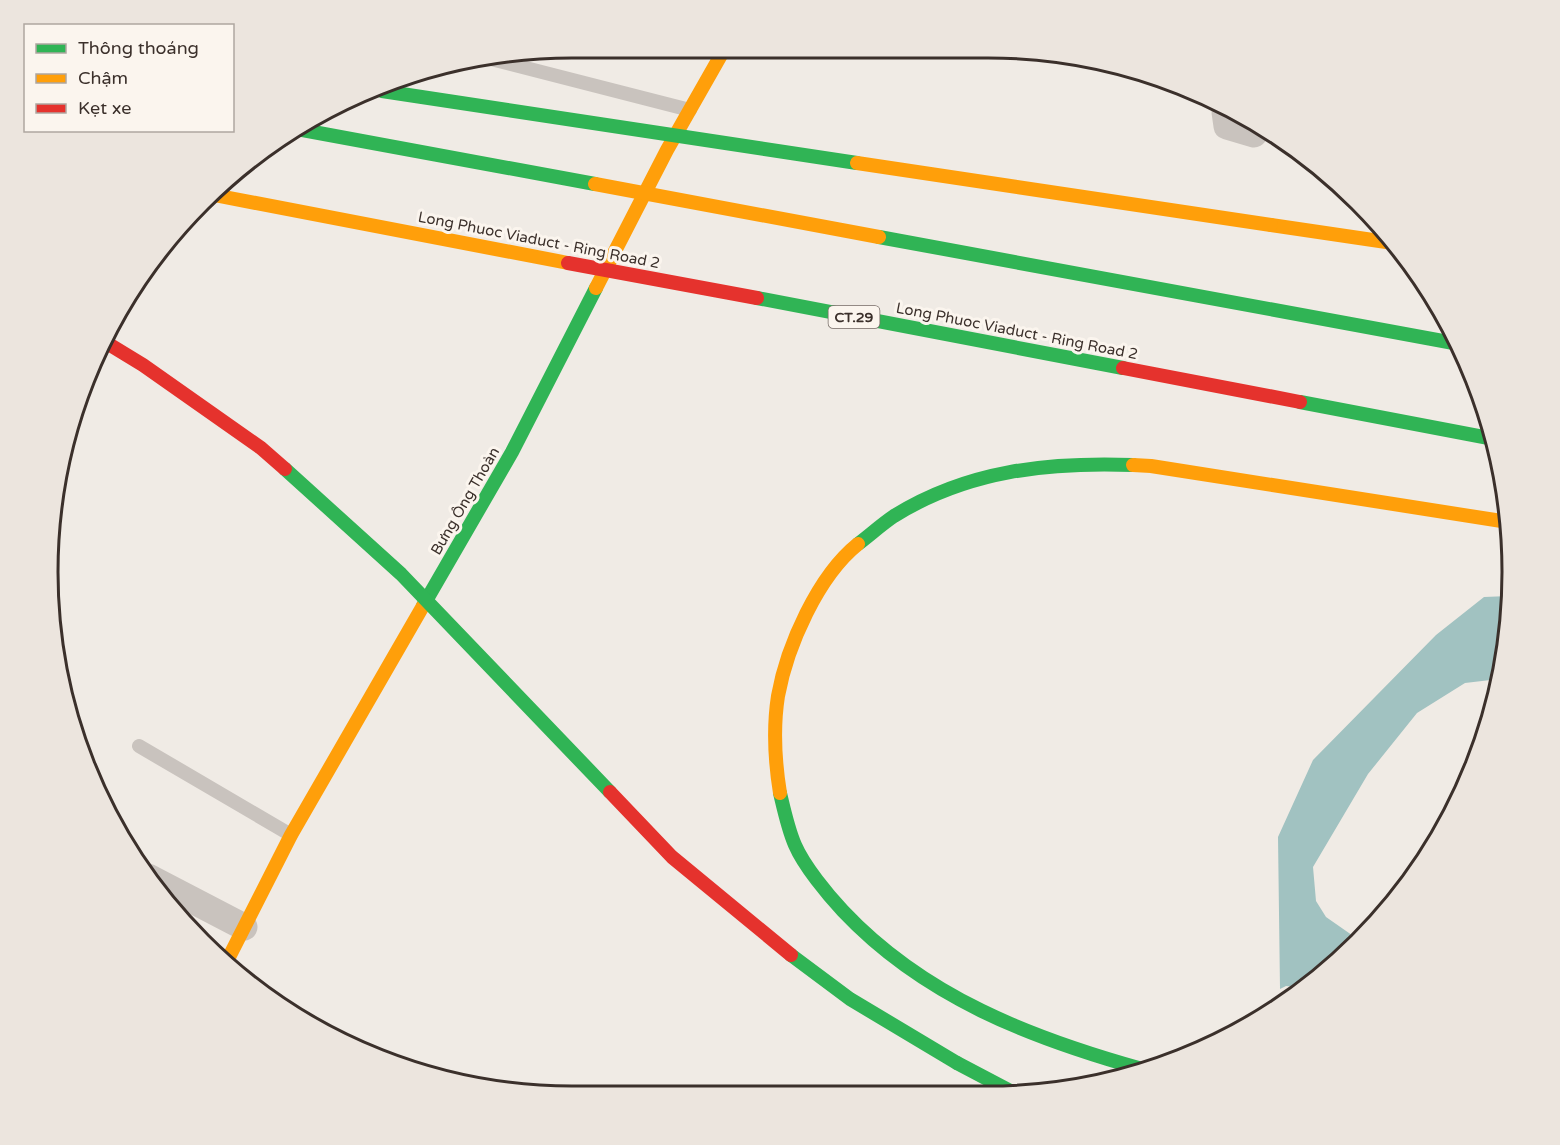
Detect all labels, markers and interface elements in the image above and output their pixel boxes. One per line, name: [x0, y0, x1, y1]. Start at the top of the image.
legend: [24, 24, 234, 132]
text: Thông thoáng: [78, 37, 199, 59]
text: Chậm: [78, 67, 128, 89]
text: Kẹt xe: [78, 97, 132, 119]
street label: Long Phuoc Viaduct - Ring Road 2: [417, 208, 661, 272]
street label: Long Phuoc Viaduct - Ring Road 2: [895, 299, 1139, 363]
road number: CT.29: [828, 306, 880, 328]
street label: Bưng Ông Thoàn: [427, 444, 503, 558]

